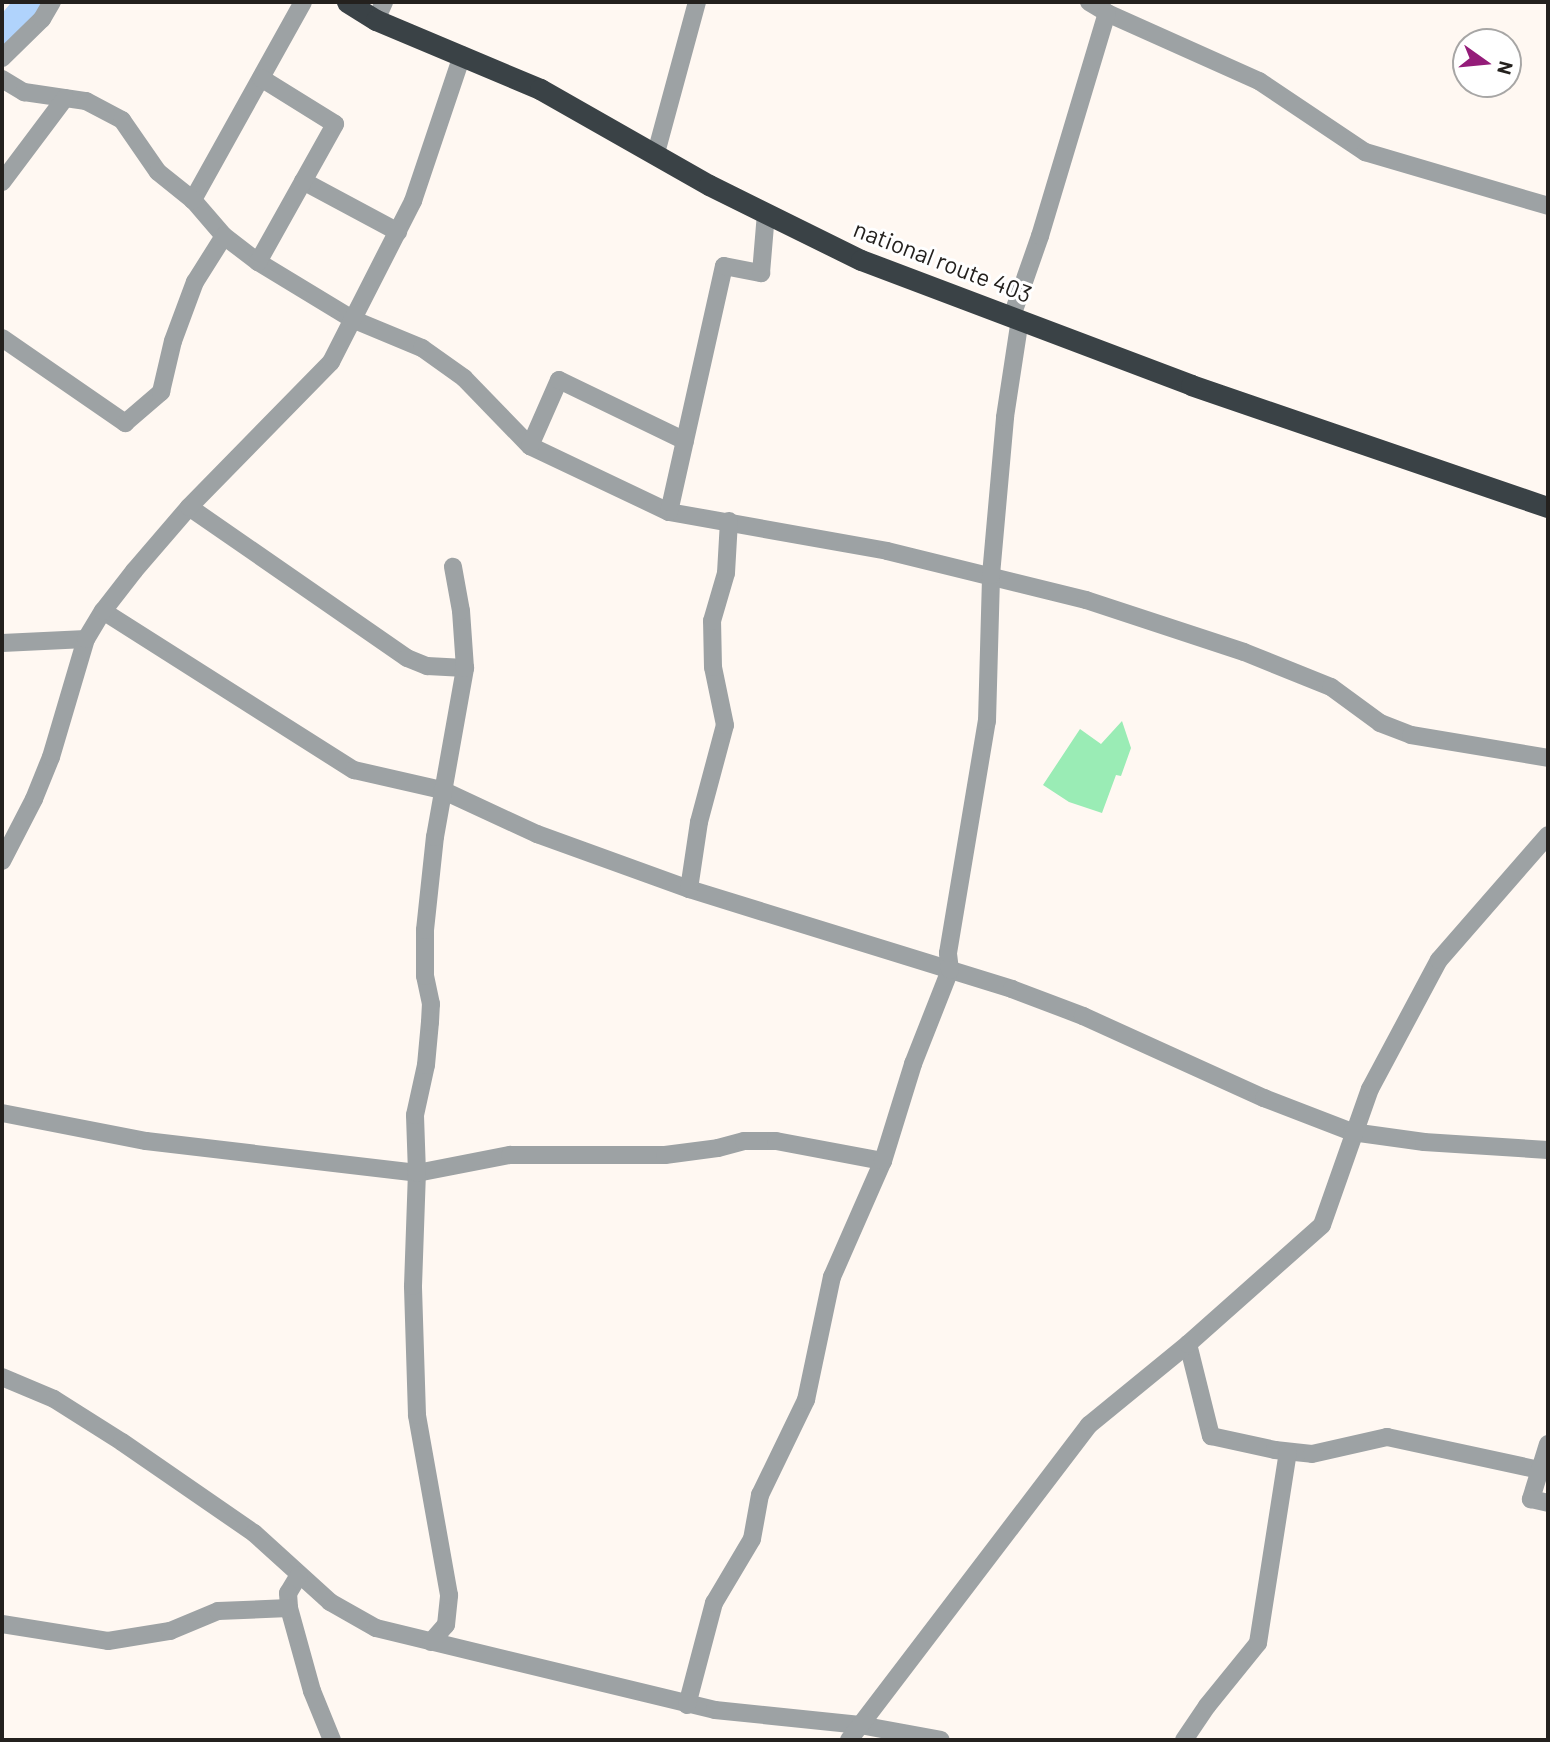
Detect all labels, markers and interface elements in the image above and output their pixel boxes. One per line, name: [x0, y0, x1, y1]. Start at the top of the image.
north arrow: [1452, 28, 1522, 98]
text: N: [1493, 59, 1519, 77]
street label: national route 403: [850, 214, 1036, 308]

